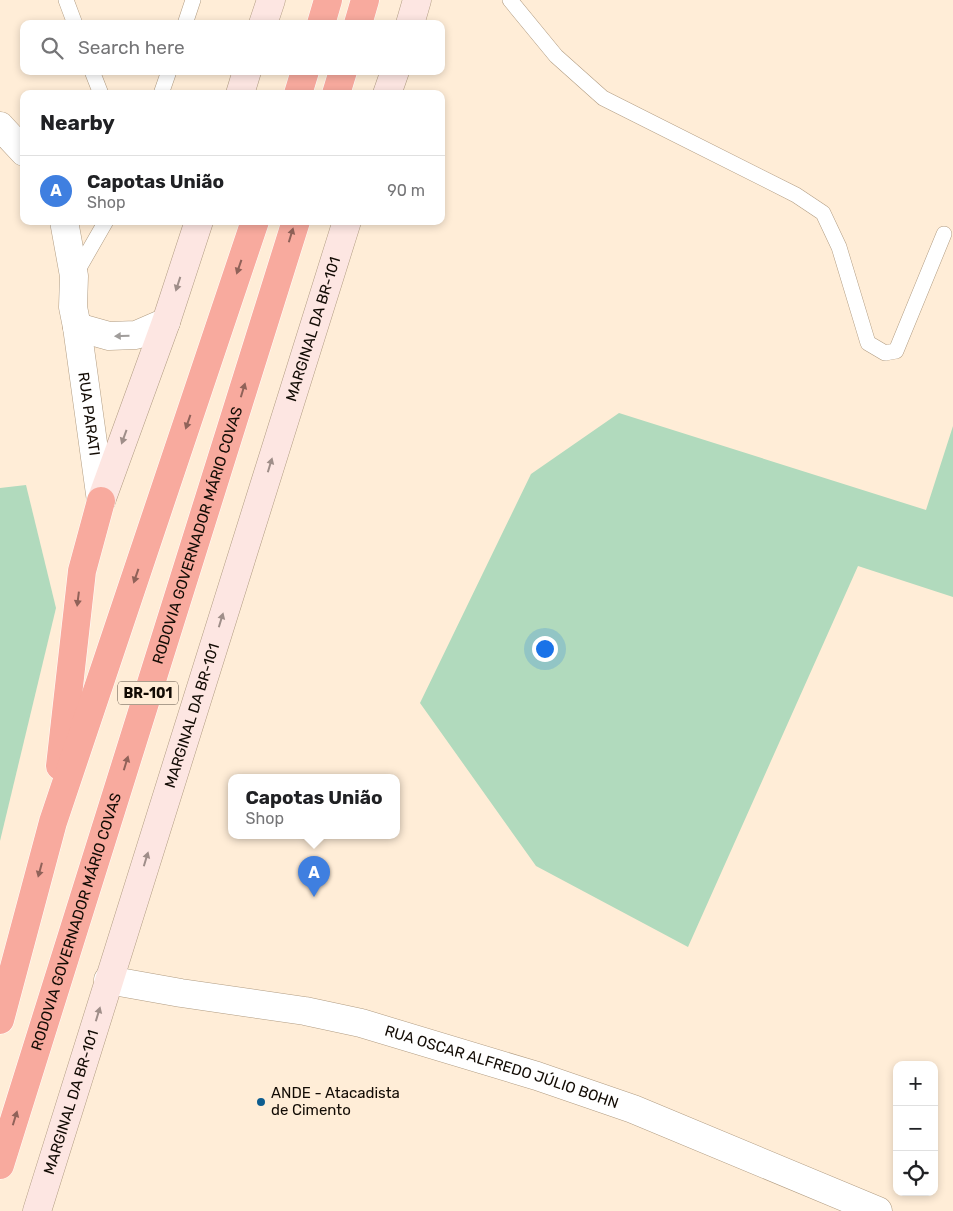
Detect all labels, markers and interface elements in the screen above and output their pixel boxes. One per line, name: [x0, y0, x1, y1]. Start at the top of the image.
search box: [20, 20, 445, 75]
icon: search: [38, 34, 66, 62]
text: Search here: [78, 36, 185, 59]
text: Nearby: [40, 110, 115, 135]
text: Capotas União: [87, 170, 224, 193]
text: A: [50, 181, 62, 200]
text: 90 m: [387, 181, 425, 200]
text: Shop: [87, 193, 125, 212]
one-way arrow: [288, 228, 296, 243]
street label: MARGINAL DA BR-101: [282, 255, 344, 404]
one-way arrow: [235, 260, 242, 275]
one-way arrow: [174, 277, 181, 292]
one-way arrow: [114, 332, 130, 340]
street label: RUA PARATI: [74, 371, 104, 457]
one-way arrow: [239, 383, 247, 398]
street label: RODOVIA GOVERNADOR MÁRIO COVAS: [149, 404, 246, 666]
one-way arrow: [183, 414, 191, 429]
one-way arrow: [120, 430, 127, 445]
one-way arrow: [267, 458, 275, 473]
one-way arrow: [132, 568, 139, 583]
one-way arrow: [74, 592, 82, 608]
one-way arrow: [218, 613, 226, 628]
your location: [532, 636, 558, 662]
street label: MARGINAL DA BR-101: [161, 641, 223, 790]
road number: BR-101: [118, 681, 178, 704]
one-way arrow: [123, 755, 130, 770]
popup: [228, 774, 400, 839]
text: Capotas União: [246, 786, 383, 809]
street label: RODOVIA GOVERNADOR MÁRIO COVAS: [28, 791, 125, 1053]
text: Shop: [246, 809, 284, 828]
one-way arrow: [143, 851, 151, 866]
pin: A: [298, 856, 330, 897]
one-way arrow: [36, 862, 44, 877]
one-way arrow: [94, 1006, 102, 1021]
street label: RUA OSCAR ALFREDO JÚLIO BOHN: [382, 1022, 621, 1112]
street label: MARGINAL DA BR-101: [40, 1028, 102, 1177]
map controls: [893, 1061, 938, 1196]
button: +: [893, 1061, 938, 1106]
place label: ANDE - Atacadista de Cimento: [271, 1084, 400, 1119]
marker: ANDE - Atacadista de Cimento: [255, 1096, 267, 1108]
button: −: [893, 1106, 938, 1151]
one-way arrow: [11, 1110, 19, 1125]
button: locate: [893, 1151, 938, 1196]

